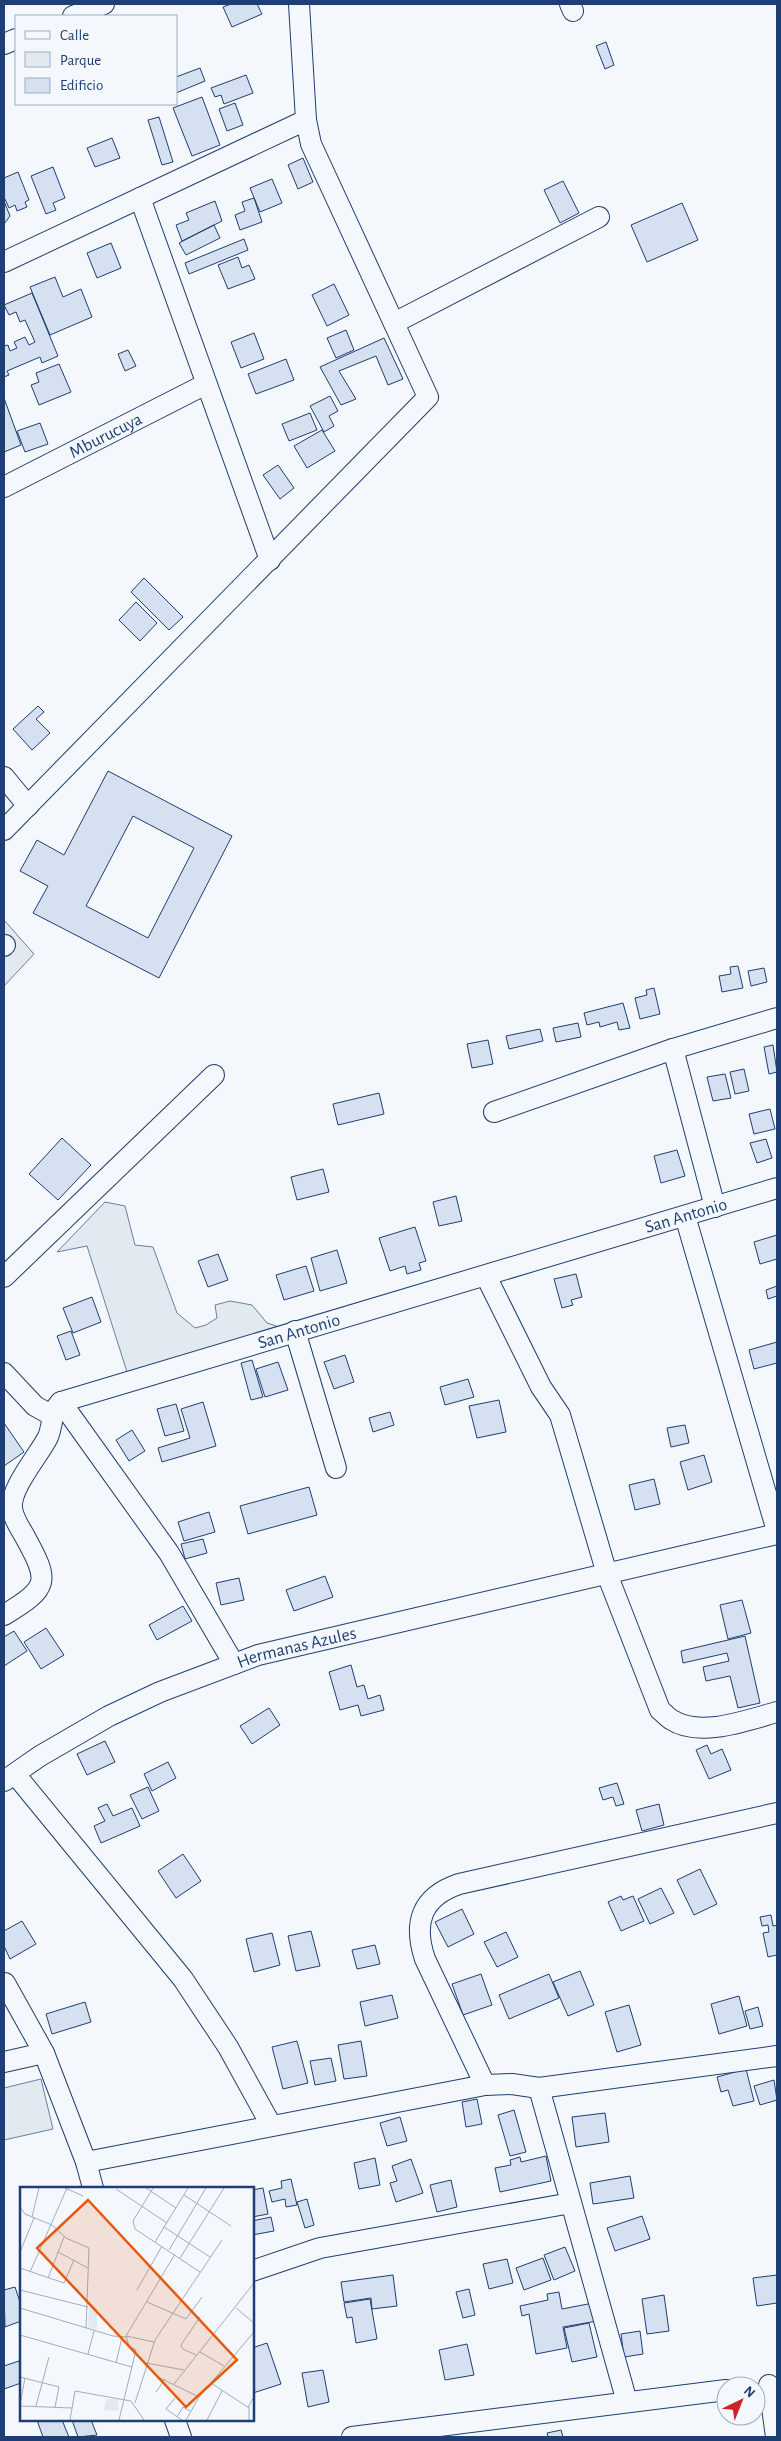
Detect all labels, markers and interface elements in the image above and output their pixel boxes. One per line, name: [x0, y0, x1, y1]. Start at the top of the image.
legend: [15, 15, 178, 105]
text: Calle: [60, 28, 89, 43]
text: Parque: [60, 53, 101, 68]
text: Edificio: [60, 78, 103, 93]
street label: Mburucuya: [67, 410, 145, 462]
street label: San Antonio: [643, 1195, 729, 1237]
street label: San Antonio: [256, 1311, 342, 1353]
street label: Hermanas Azules: [235, 1624, 358, 1672]
inset map: [20, 2187, 254, 2421]
north arrow: [716, 2376, 766, 2426]
text: N: [741, 2384, 758, 2401]

